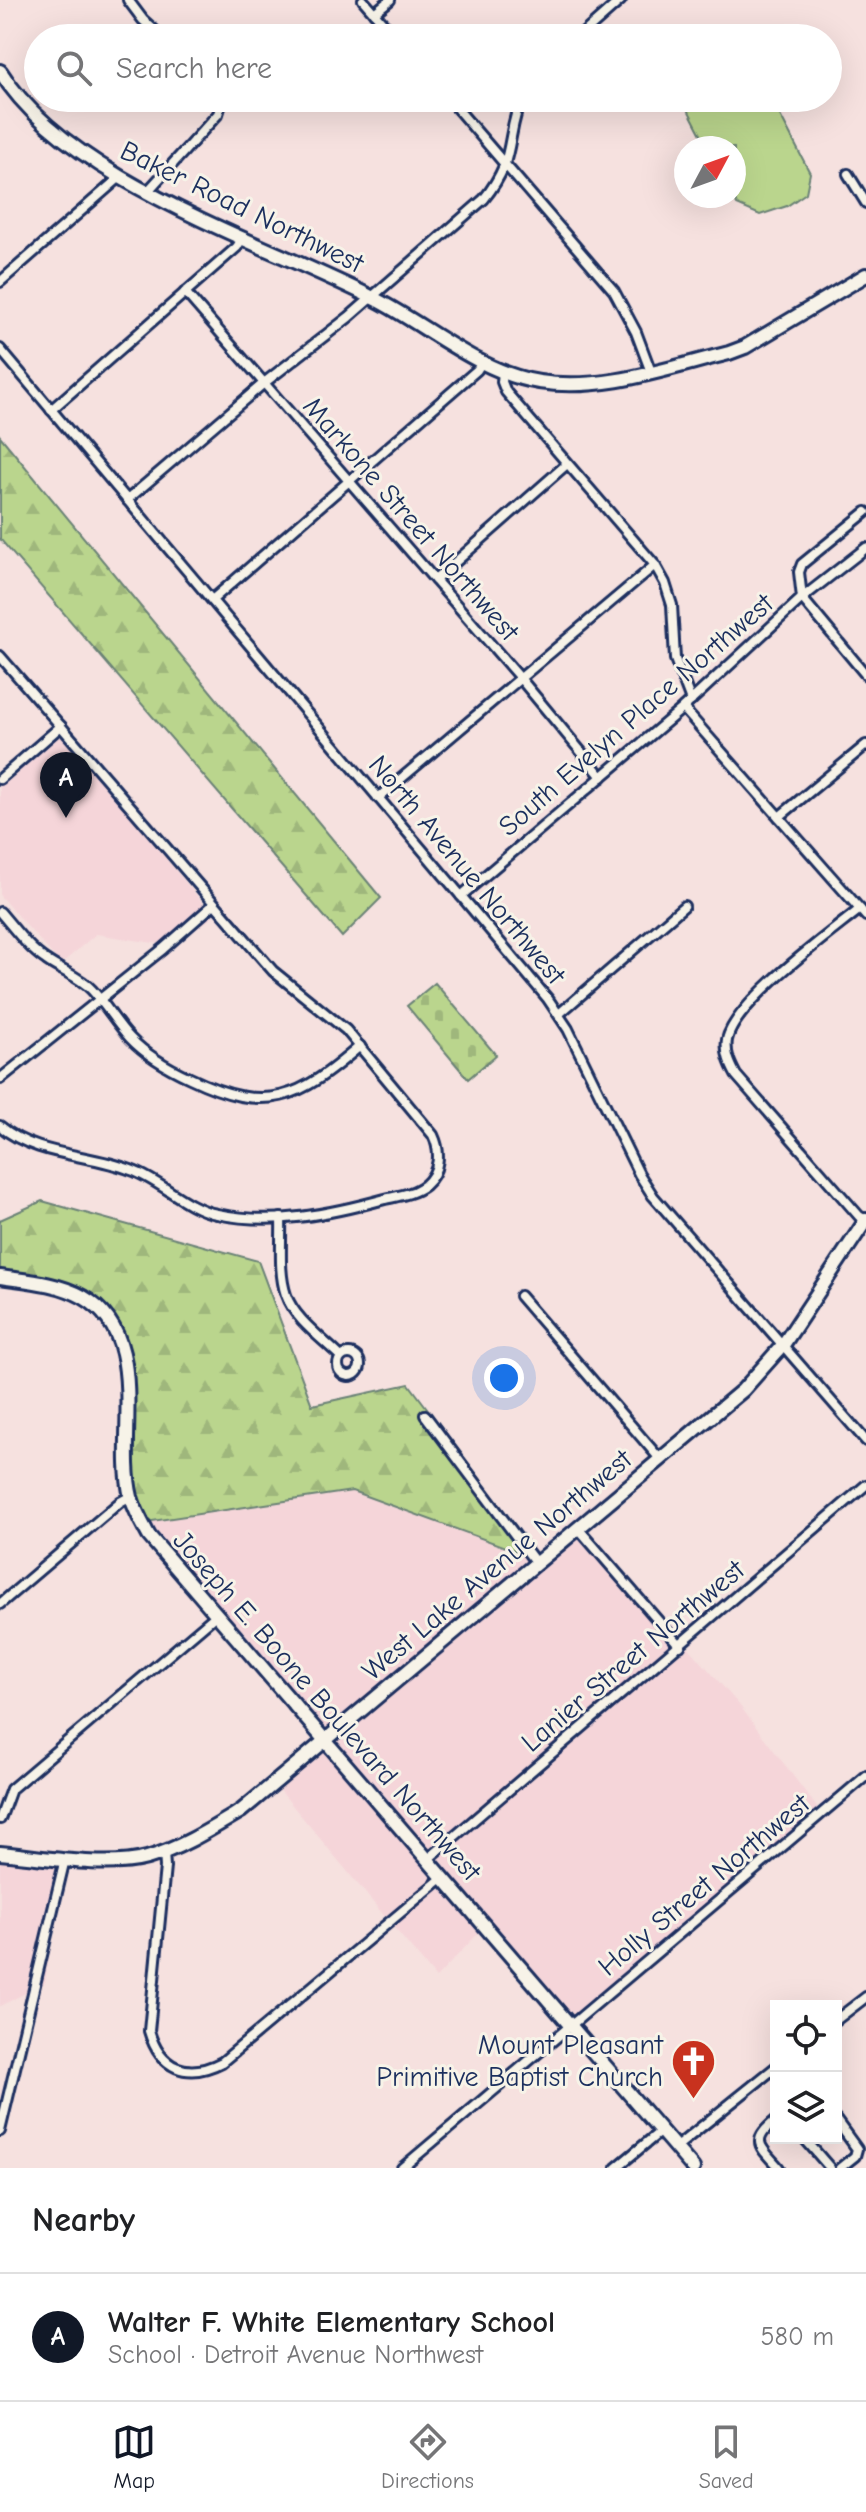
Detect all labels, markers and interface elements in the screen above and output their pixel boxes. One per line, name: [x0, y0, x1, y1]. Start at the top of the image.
search box: [24, 24, 842, 112]
icon: search: [52, 46, 96, 90]
text: Search here: [116, 51, 272, 86]
street label: Baker Road Northwest: [115, 134, 370, 280]
north arrow: [674, 136, 746, 208]
street label: Markone Street Northwest: [296, 391, 526, 648]
street label: South Evelyn Place Northwest: [492, 587, 780, 843]
street label: North Avenue Northwest: [362, 749, 573, 992]
pin: A: [40, 752, 92, 818]
your location: [484, 1358, 524, 1398]
street label: West Lake Avenue Northwest: [356, 1442, 639, 1687]
street label: Joseph E. Boone Boulevard Northwest: [166, 1525, 488, 1888]
street label: Lanier Street Northwest: [515, 1553, 752, 1759]
street label: Holly Street Northwest: [592, 1787, 817, 1983]
map controls: [770, 2000, 842, 2144]
button: locate: [770, 2000, 842, 2072]
place label: Mount Pleasant Primitive Baptist Church: [376, 2029, 664, 2093]
church icon: Mount Pleasant Primitive Baptist Church: [670, 2037, 718, 2100]
button: layers: [770, 2072, 842, 2144]
text: Nearby: [32, 2200, 135, 2240]
text: Walter F. White Elementary School: [108, 2305, 555, 2340]
text: A: [51, 2322, 65, 2352]
text: 580 m: [760, 2322, 834, 2352]
text: School · Detroit Avenue Northwest: [108, 2340, 483, 2370]
tab: Map: [112, 2420, 156, 2494]
tab: Directions: [381, 2420, 474, 2494]
tab: Saved: [699, 2420, 754, 2494]

